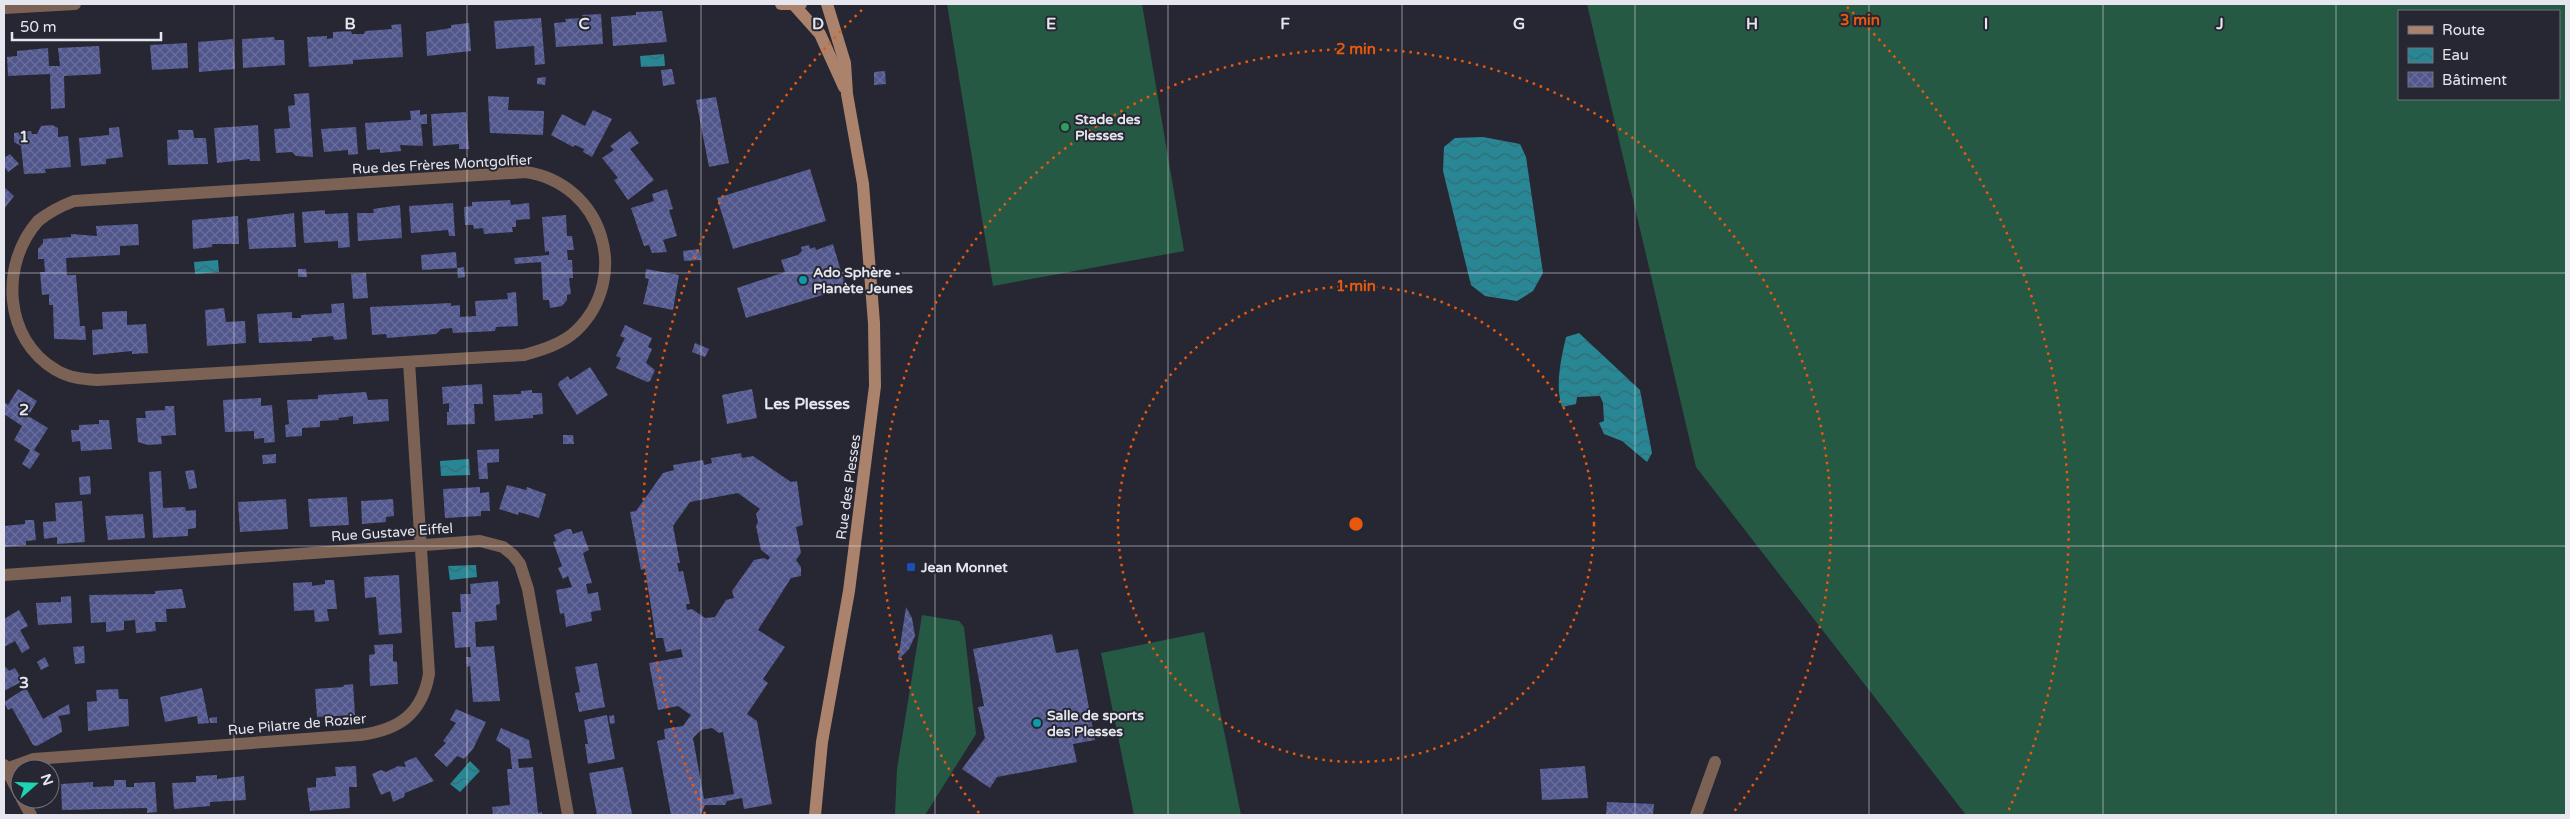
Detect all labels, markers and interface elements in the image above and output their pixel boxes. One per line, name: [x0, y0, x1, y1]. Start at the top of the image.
scale bar: [12, 10, 161, 42]
legend: [2398, 10, 2560, 100]
text: 3 min: [1840, 11, 1880, 29]
text: B: [344, 14, 356, 34]
text: C: [578, 14, 590, 34]
text: D: [812, 14, 824, 34]
text: E: [1046, 14, 1056, 34]
text: F: [1280, 14, 1290, 34]
text: G: [1513, 14, 1525, 34]
text: H: [1746, 14, 1758, 34]
text: I: [1984, 14, 1988, 34]
text: J: [2215, 14, 2224, 34]
text: 50 m: [20, 18, 57, 36]
text: Route: [2442, 21, 2485, 39]
text: 2 min: [1336, 40, 1376, 58]
text: Eau: [2442, 46, 2469, 64]
text: Bâtiment: [2442, 71, 2507, 89]
place label: Stade des Plesses: [1075, 111, 1141, 144]
marker: Stade des Plesses: [1059, 121, 1071, 133]
text: 1: [19, 127, 29, 147]
street label: Rue des Frères Montgolfier: [352, 151, 533, 178]
place label: Ado Sphère - Planète Jeunes: [813, 264, 913, 297]
marker: Ado Sphère - Planète Jeunes: [797, 274, 809, 286]
text: 1 min: [1336, 277, 1376, 295]
district label: Les Plesses: [764, 394, 850, 414]
text: 2: [19, 400, 29, 420]
street label: Rue des Plesses: [833, 433, 864, 541]
centre of rings: [1347, 515, 1365, 533]
street label: Rue Gustave Eiffel: [331, 520, 454, 545]
place label: Jean Monnet: [920, 559, 1008, 576]
marker: Jean Monnet: [905, 561, 917, 573]
text: 3: [19, 673, 29, 693]
place label: Salle de sports des Plesses: [1047, 707, 1144, 740]
street label: Rue Pilatre de Rozier: [227, 710, 368, 739]
marker: Salle de sports des Plesses: [1031, 717, 1043, 729]
north arrow: [10, 759, 60, 809]
text: N: [37, 772, 57, 788]

